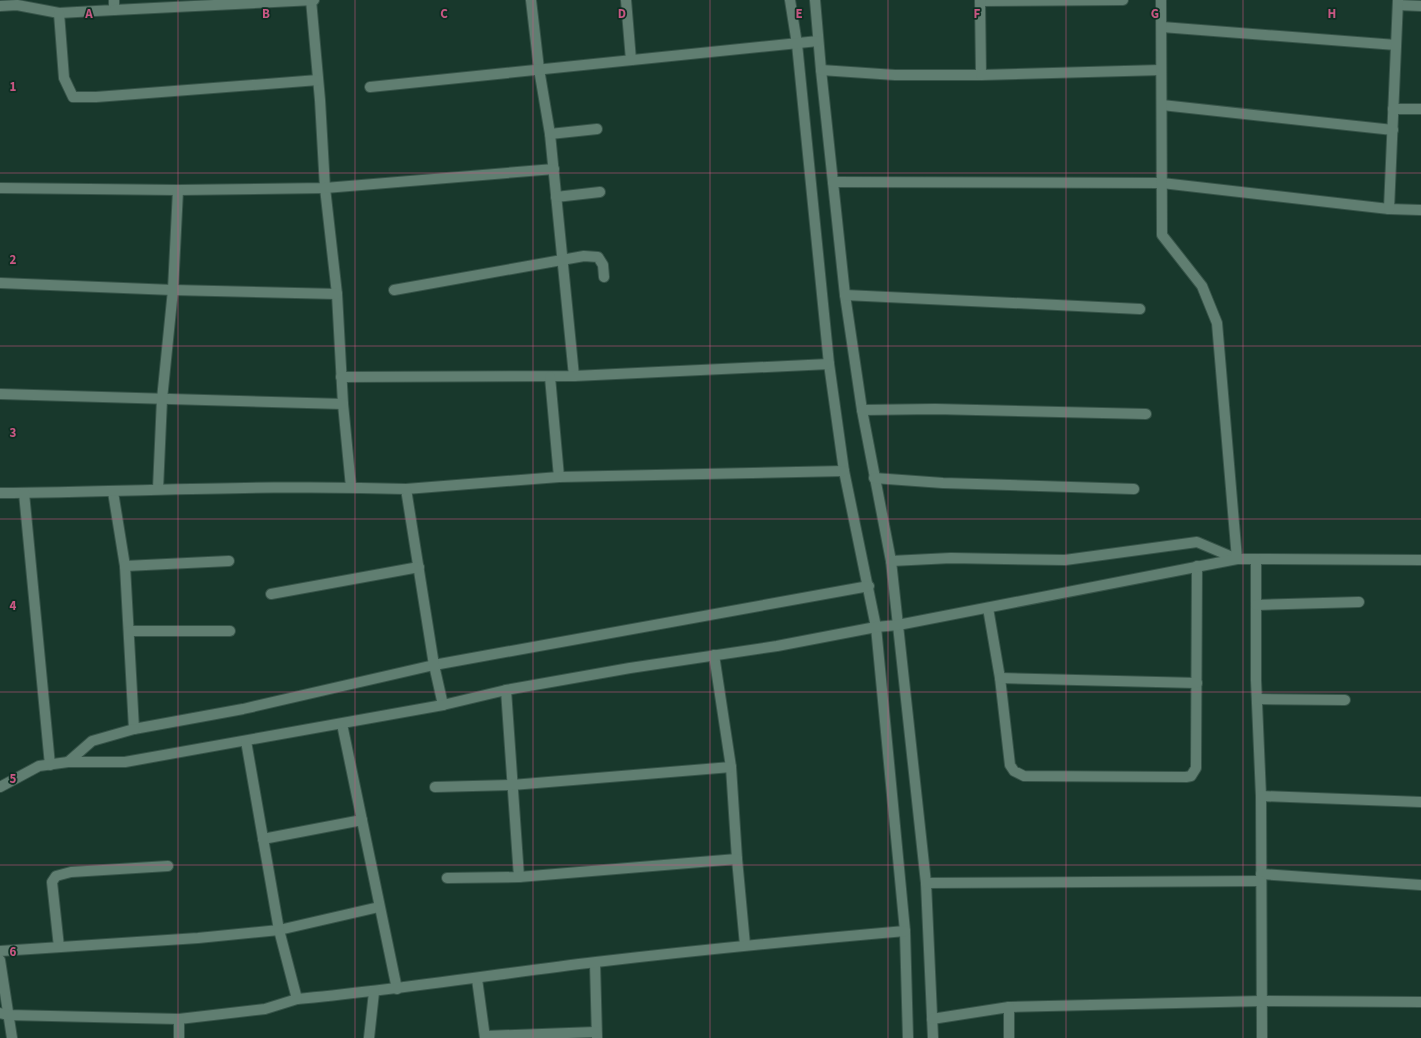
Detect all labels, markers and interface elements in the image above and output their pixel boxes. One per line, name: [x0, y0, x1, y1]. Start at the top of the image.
text: A: [84, 5, 93, 23]
text: B: [262, 5, 270, 23]
text: C: [440, 5, 448, 23]
text: D: [618, 5, 626, 23]
text: E: [795, 5, 803, 23]
text: F: [974, 5, 981, 23]
text: G: [1151, 5, 1159, 23]
text: H: [1328, 5, 1336, 23]
text: 1: [10, 78, 17, 96]
text: 2: [10, 251, 17, 269]
text: 3: [10, 424, 17, 442]
text: 4: [10, 597, 17, 615]
text: 5: [10, 770, 17, 788]
text: 6: [10, 943, 17, 961]

